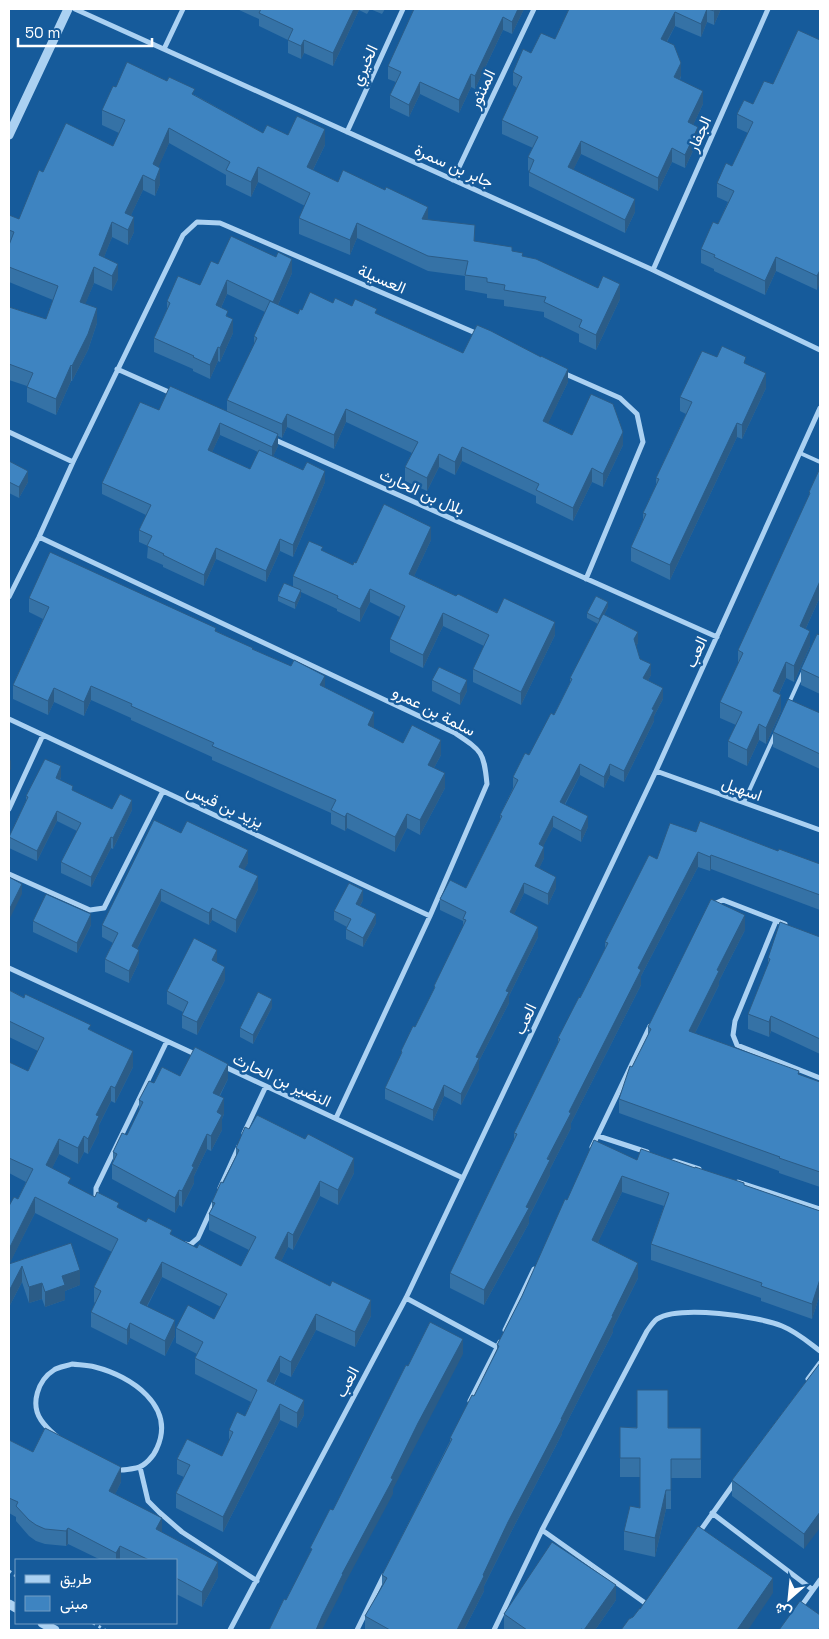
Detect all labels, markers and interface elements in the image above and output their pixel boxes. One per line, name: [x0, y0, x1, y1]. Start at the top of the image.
scale bar: [18, 15, 151, 47]
text: 50 m: [25, 23, 60, 42]
street label: الخيري: [345, 41, 385, 90]
street label: المنثور: [463, 66, 500, 113]
street label: الجفار: [682, 113, 716, 156]
street label: جابر بن سمرة: [411, 139, 497, 193]
street label: العسيلة: [355, 260, 409, 298]
street label: بلال بن الحارث: [376, 464, 468, 520]
street label: العب: [680, 633, 712, 671]
street label: سلمة بن عمرو: [389, 681, 479, 741]
street label: اسهيل: [719, 772, 765, 806]
street label: يزيد بن قيس: [183, 779, 267, 833]
street label: العب: [509, 1000, 541, 1038]
street label: النضير بن الحارث: [229, 1048, 335, 1112]
street label: العب: [330, 1363, 364, 1401]
legend: [15, 1559, 178, 1624]
text: طريق: [60, 1569, 92, 1589]
north arrow: [764, 1574, 814, 1624]
text: مبنى: [60, 1594, 88, 1614]
text: ش: [771, 1599, 795, 1622]

